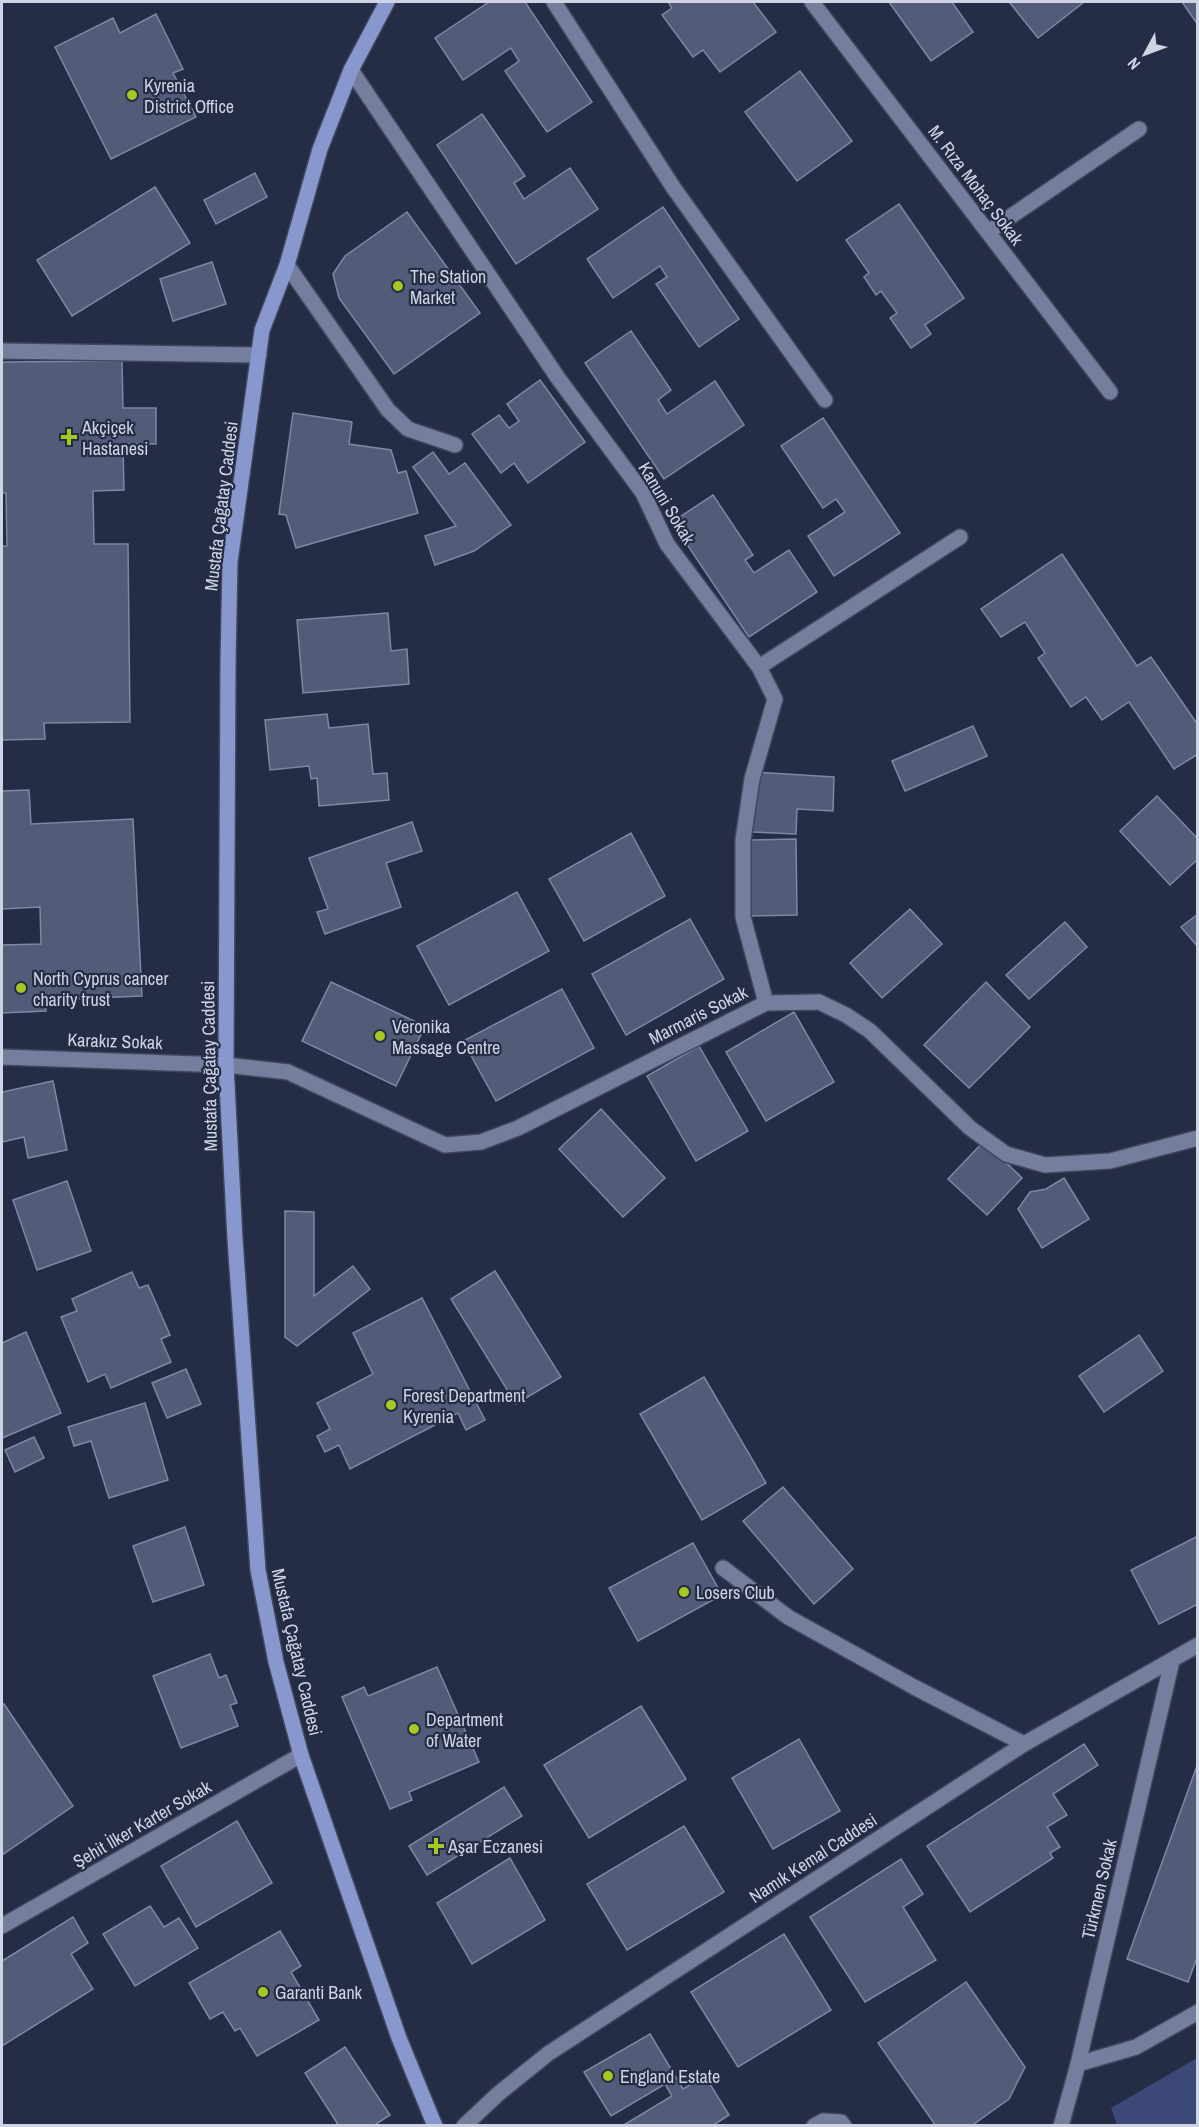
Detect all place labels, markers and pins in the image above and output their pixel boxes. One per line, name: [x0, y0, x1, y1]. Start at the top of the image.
place label: Kyrenia District Office: [144, 73, 234, 119]
marker: Kyrenia District Office: [125, 88, 139, 102]
place label: The Station Market: [410, 264, 486, 310]
marker: The Station Market: [391, 279, 405, 293]
place label: Akçiçek Hastanesi: [81, 415, 148, 461]
marker: Akçiçek Hastanesi: [60, 428, 78, 446]
place label: North Cyprus cancer charity trust: [33, 966, 168, 1012]
marker: North Cyprus cancer charity trust: [14, 981, 28, 995]
place label: Veronika Massage Centre: [392, 1014, 500, 1060]
marker: Veronika Massage Centre: [373, 1029, 387, 1043]
place label: Forest Department Kyrenia: [403, 1383, 525, 1429]
marker: Forest Department Kyrenia: [384, 1398, 398, 1412]
place label: Losers Club: [696, 1580, 775, 1605]
marker: Losers Club: [677, 1585, 691, 1599]
place label: Department of Water: [426, 1707, 503, 1753]
marker: Department of Water: [407, 1722, 421, 1736]
place label: Aşar Eczanesi: [447, 1834, 543, 1859]
marker: Aşar Eczanesi: [429, 1839, 443, 1853]
place label: Garanti Bank: [275, 1980, 363, 2005]
marker: Garanti Bank: [256, 1985, 270, 1999]
place label: England Estate: [620, 2064, 720, 2089]
marker: England Estate: [601, 2069, 615, 2083]

